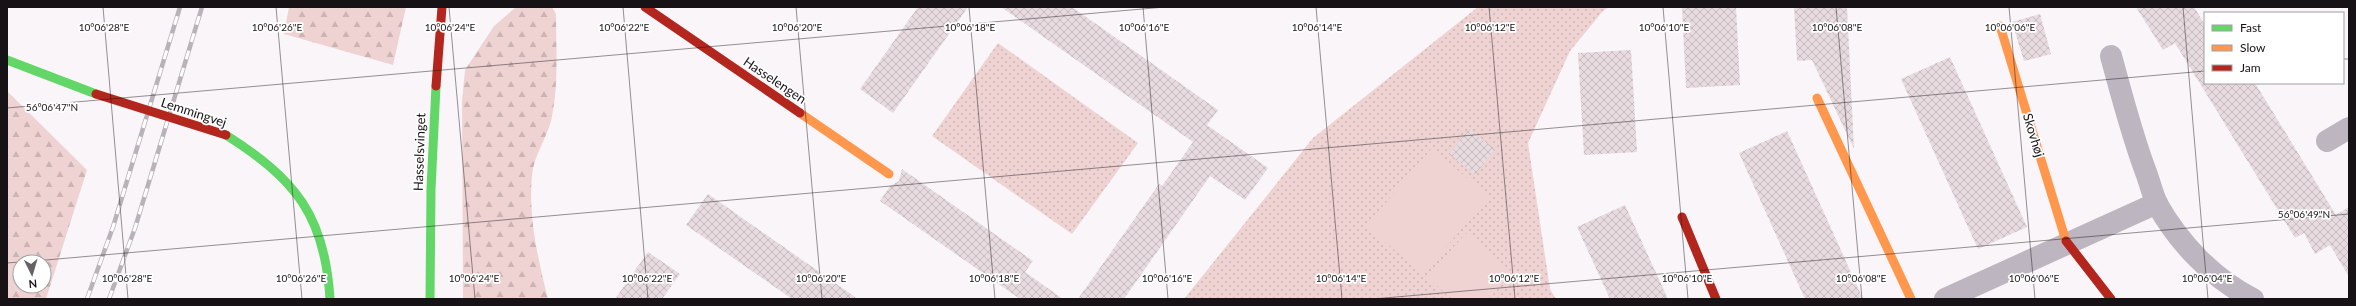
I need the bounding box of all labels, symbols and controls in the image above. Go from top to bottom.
legend [2204,12,2344,84]
text: Fast [2240,20,2262,35]
text: 10°06'28"E [79,21,129,33]
text: 10°06'26"E [252,21,302,33]
text: 10°06'24"E [425,21,475,33]
text: 10°06'22"E [599,21,649,33]
text: 10°06'20"E [772,21,822,33]
text: 10°06'18"E [945,21,995,33]
text: 10°06'16"E [1119,21,1169,33]
text: 10°06'14"E [1292,21,1342,33]
text: 10°06'12"E [1465,21,1515,33]
text: 10°06'10"E [1639,21,1689,33]
text: 10°06'08"E [1812,21,1862,33]
text: 10°06'06"E [1985,21,2035,33]
text: Slow [2240,40,2266,55]
street label: Hasselengen [741,53,809,107]
text: Jam [2240,60,2261,75]
street label: Lemmingvej [159,94,229,130]
text: 56°06'47"N [26,101,78,113]
street label: Skovhøj [2020,111,2048,159]
street label: Hasselsvinget [410,112,428,191]
text: 56°06'49"N [2278,208,2330,220]
north arrow [12,254,52,294]
text: 10°06'28"E [102,272,152,284]
text: 10°06'26"E [276,272,326,284]
text: 10°06'24"E [449,272,499,284]
text: 10°06'22"E [622,272,672,284]
text: 10°06'20"E [796,272,846,284]
text: 10°06'18"E [969,272,1019,284]
text: 10°06'16"E [1142,272,1192,284]
text: 10°06'14"E [1316,272,1366,284]
text: 10°06'12"E [1489,272,1539,284]
text: 10°06'10"E [1662,272,1712,284]
text: 10°06'08"E [1836,272,1886,284]
text: 10°06'06"E [2009,272,2059,284]
text: 10°06'04"E [2182,272,2232,284]
text: N [28,278,38,291]

